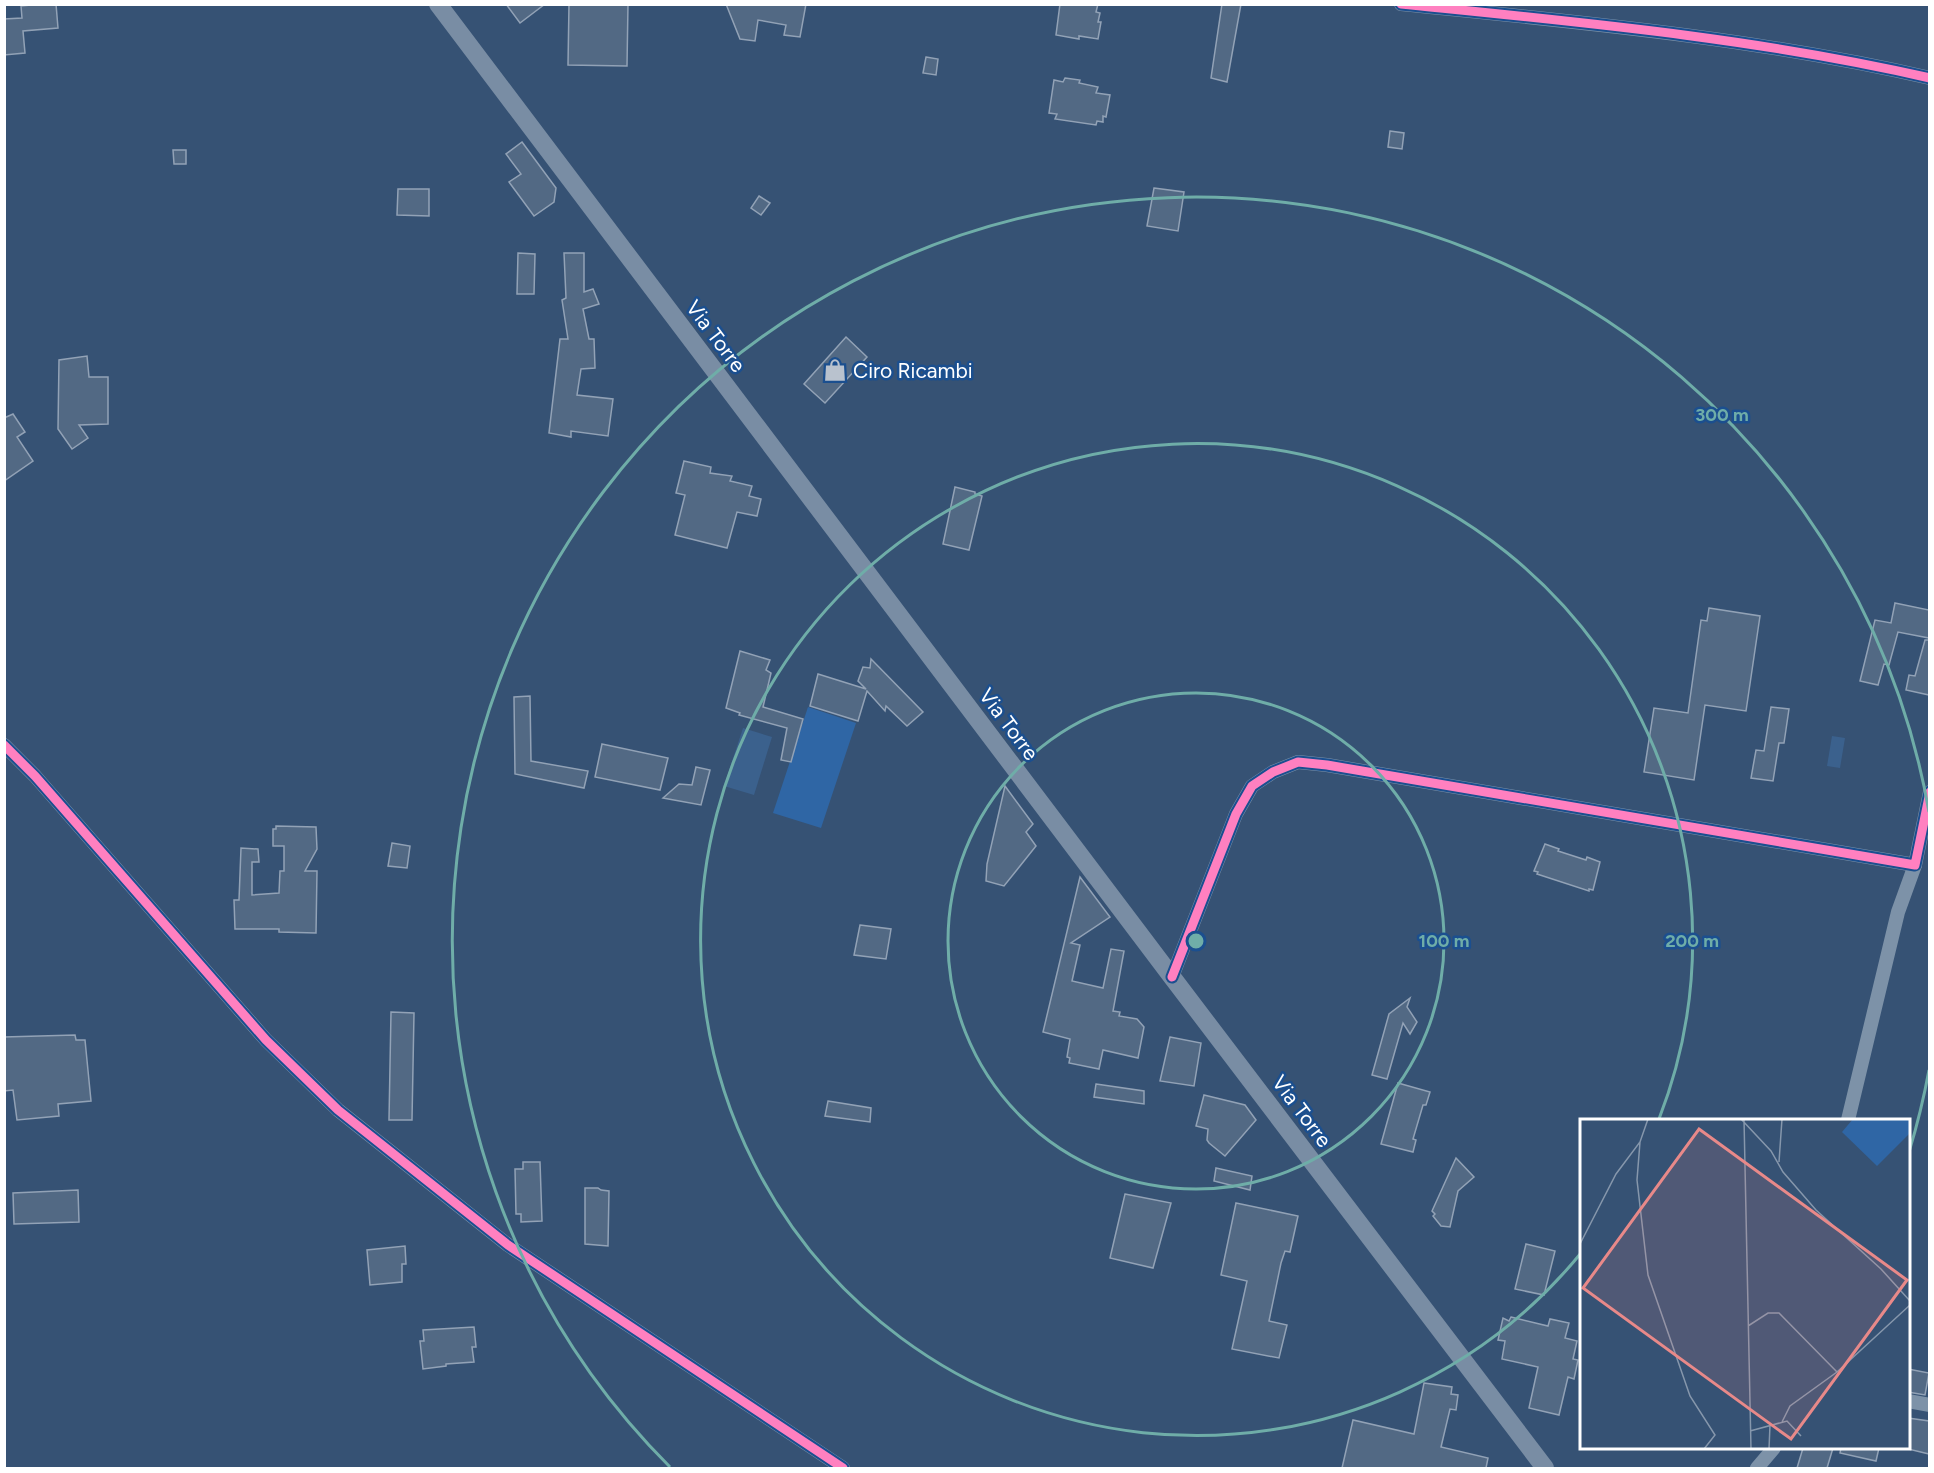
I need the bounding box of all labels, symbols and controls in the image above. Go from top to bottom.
street label: Via Torre [681,295,751,377]
shop icon: Ciro Ricambi [822,357,848,383]
place label: Ciro Ricambi [853,358,973,383]
text: 300 m [1695,404,1749,426]
street label: Via Torre [974,683,1044,765]
text: 100 m [1419,930,1469,952]
text: 200 m [1665,930,1719,952]
centre of rings [1186,931,1206,951]
street label: Via Torre [1267,1070,1337,1152]
inset map [1580,1119,1910,1449]

